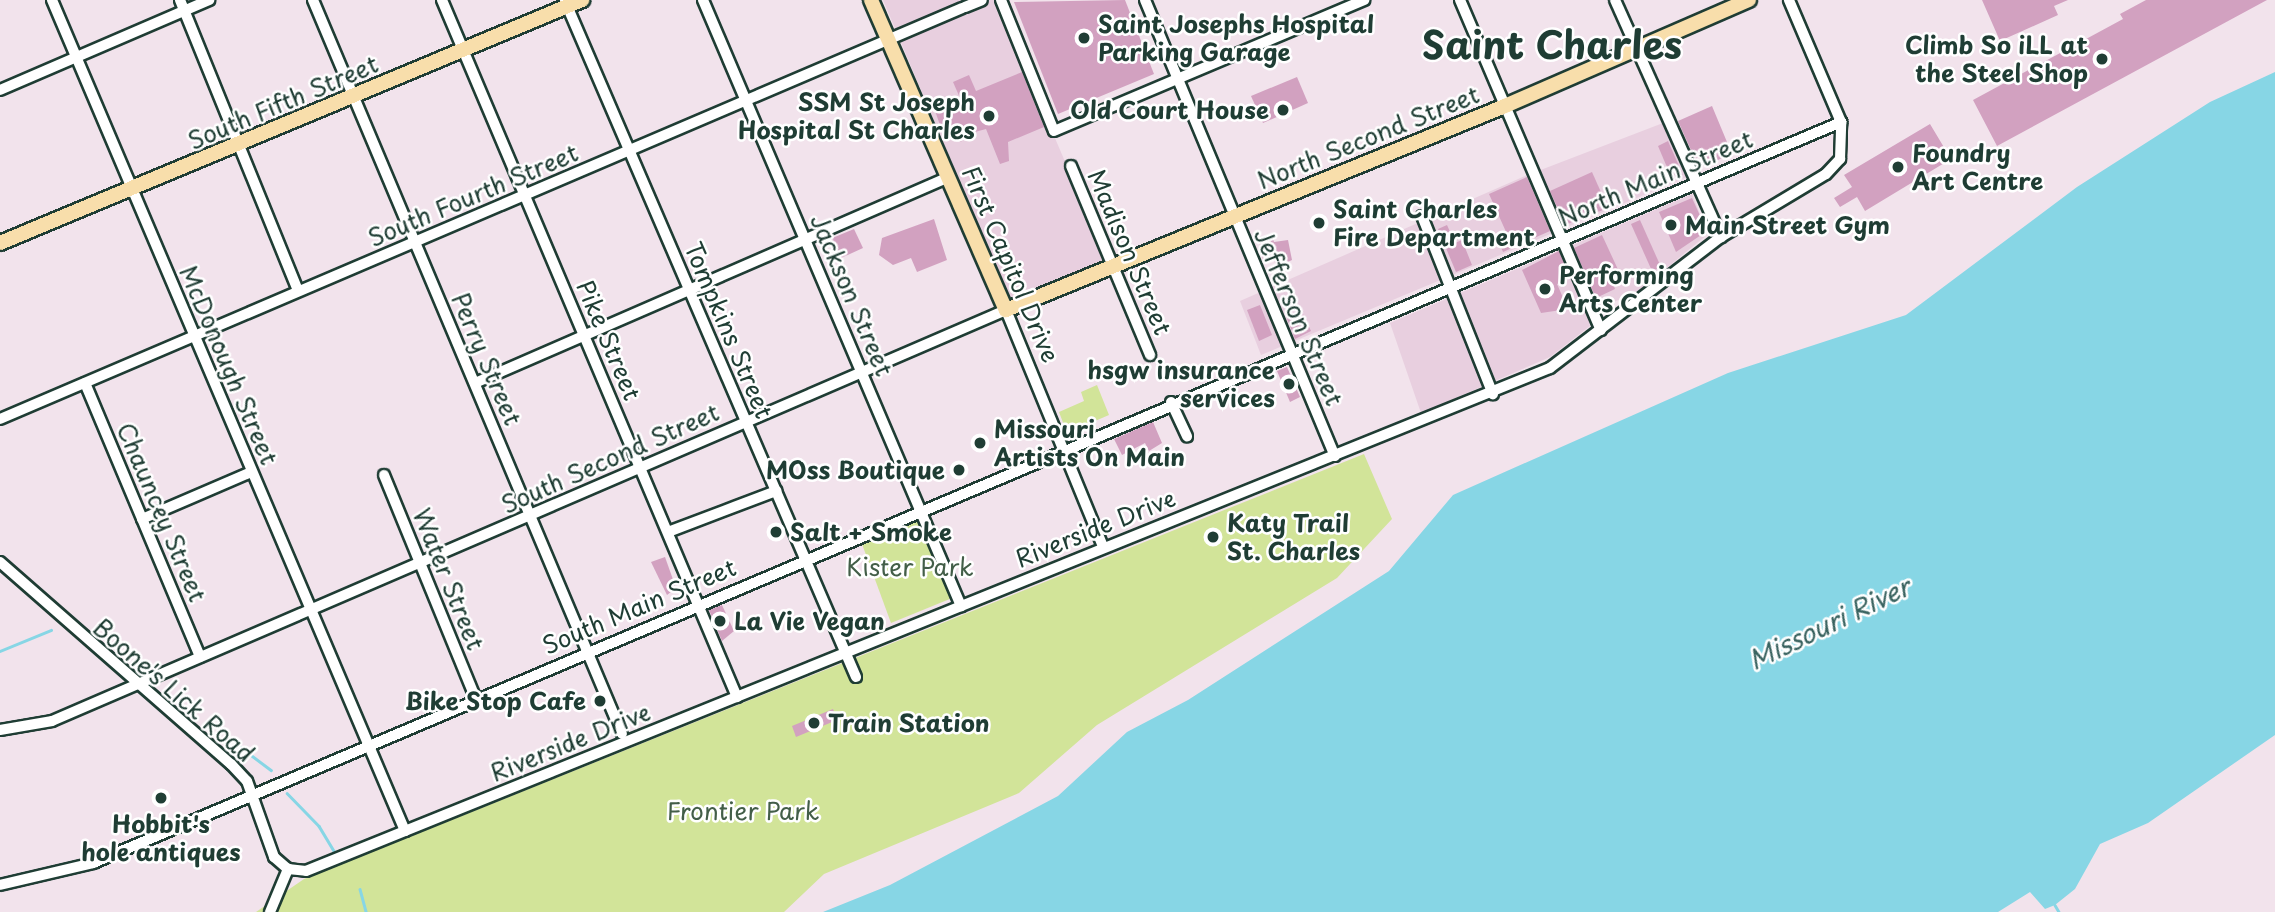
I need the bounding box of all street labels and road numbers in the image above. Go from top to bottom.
street label: South Fifth Street [182,48,384,156]
street label: North Second Street [1253,79,1483,195]
street label: North Main Street [1552,123,1758,233]
street label: South Fourth Street [362,137,584,253]
street label: First Capitol Drive [956,161,1066,367]
street label: Madison Street [1082,166,1178,338]
street label: Jackson Street [805,210,899,380]
street label: Jefferson Street [1249,225,1349,409]
street label: Tompkins Street [679,238,779,422]
street label: McDonough Street [174,261,284,469]
street label: Pike Street [571,276,647,404]
street label: Perry Street [446,288,528,430]
street label: South Second Street [496,397,724,519]
street label: Chauncey Street [111,417,213,607]
street label: Riverside Drive [1010,483,1180,573]
street label: Water Street [407,503,491,655]
street label: South Main Street [536,551,742,661]
street label: Boone's Lick Road [87,612,261,768]
street label: Riverside Drive [485,697,655,787]

